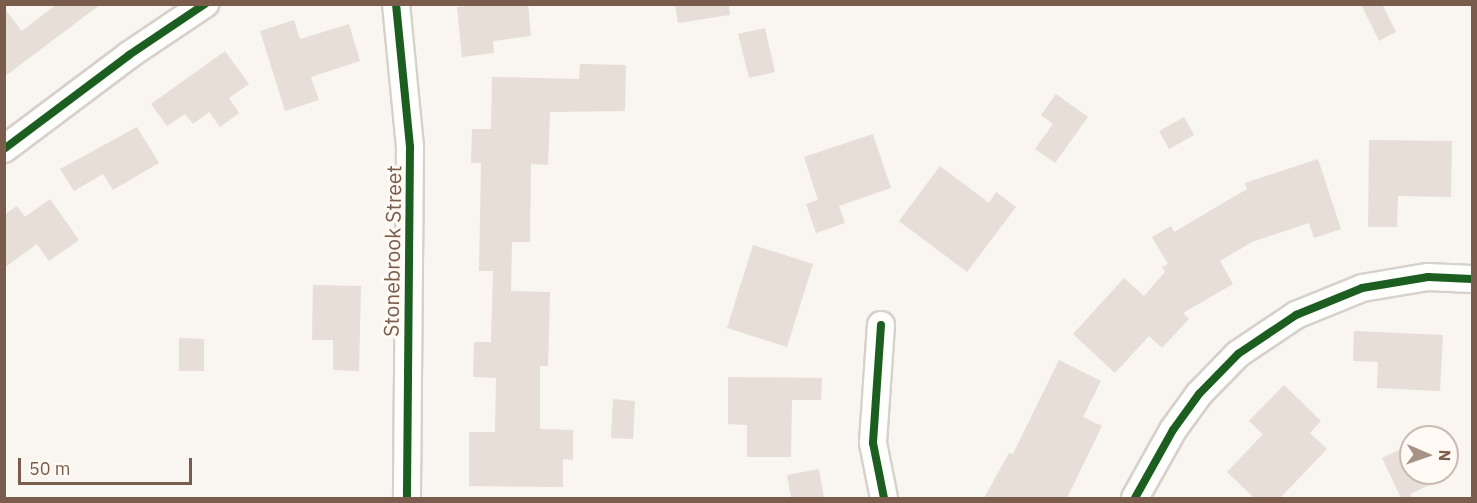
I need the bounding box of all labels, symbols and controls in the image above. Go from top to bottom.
street label: Stonebrook Street [378,165,406,337]
north arrow [1399,425,1459,485]
scale bar [21,446,195,484]
text: N [1435,449,1455,462]
text: 50 m [29,457,71,480]

